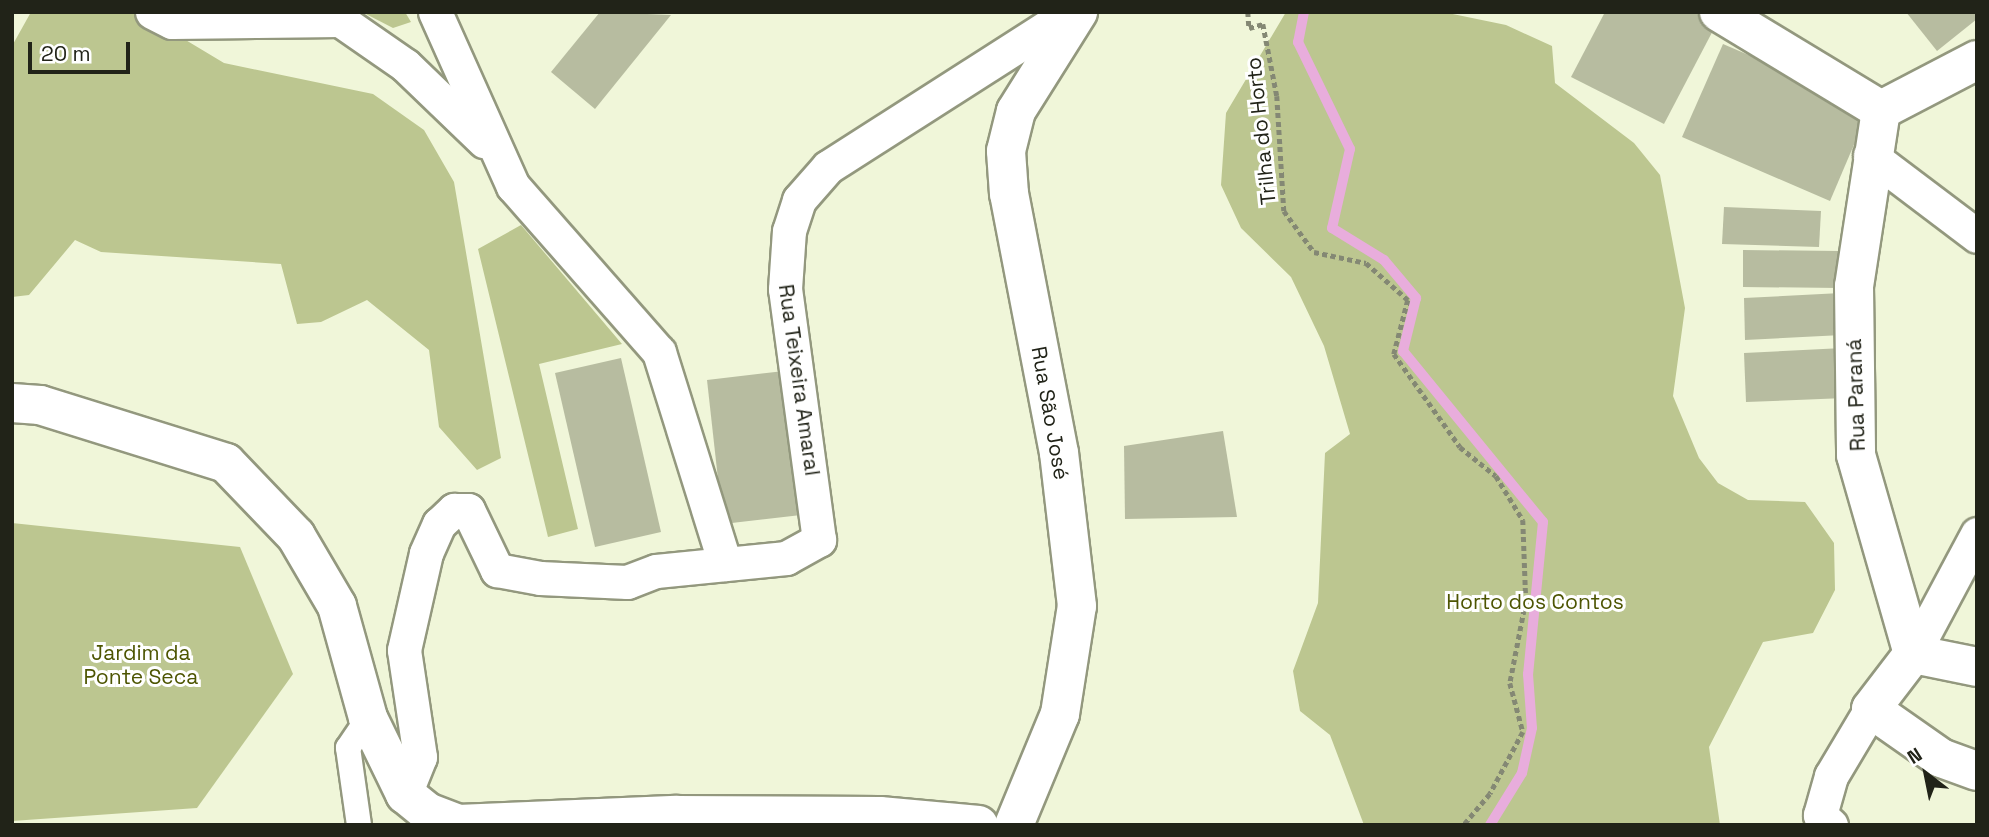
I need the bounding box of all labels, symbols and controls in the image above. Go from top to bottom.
scale bar [32,28,133,72]
text: 20 m [41,40,91,67]
street label: Trilha do Horto [1241,56,1281,206]
street label: Rua Teixeira Amaral [773,282,825,478]
street label: Rua Paraná [1841,338,1871,452]
street label: Rua São José [1026,344,1074,482]
park label: Horto dos Contos [1446,589,1624,615]
park label: Jardim da Ponte Seca [84,640,198,690]
north arrow [1891,739,1961,809]
text: N [1903,742,1927,770]

